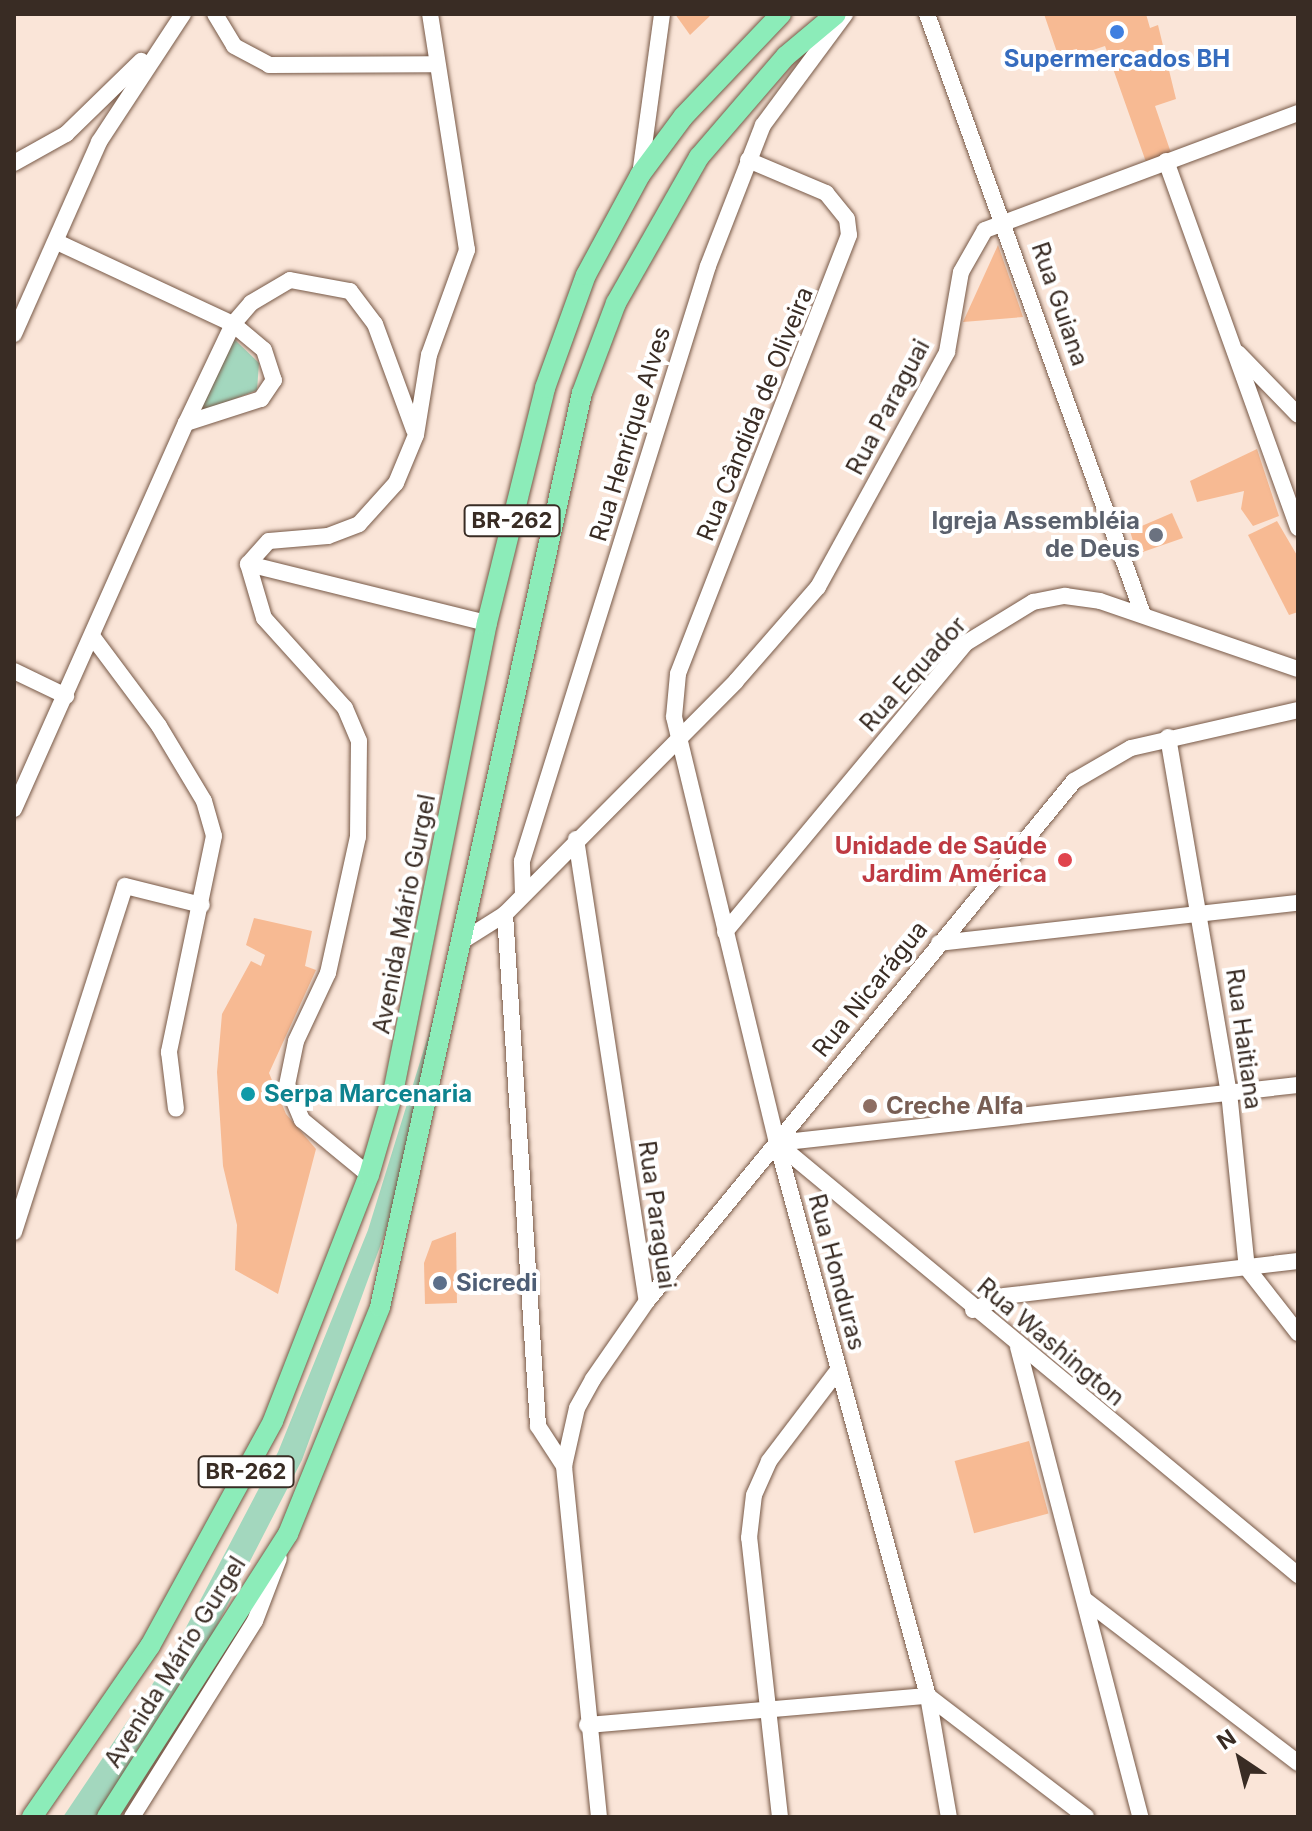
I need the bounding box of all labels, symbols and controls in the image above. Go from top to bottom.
marker: Supermercados BH [1108,23,1126,41]
place label: Supermercados BH [1004,45,1230,73]
street label: Rua Guiana [1025,238,1095,370]
street label: Rua Cândida de Oliveira [691,283,819,545]
street label: Rua Henrique Alves [584,323,676,545]
street label: Rua Paraguai [840,334,936,480]
road number: BR-262 [462,503,562,539]
place label: Igreja Assembléia de Deus [931,507,1140,563]
marker: Igreja Assembléia de Deus [1147,526,1165,544]
street label: Rua Equador [854,611,972,737]
street label: Avenida Mário Gurgel [367,792,441,1036]
place label: Unidade de Saúde Jardim América [835,832,1047,888]
marker: Unidade de Saúde Jardim América [1054,849,1076,871]
street label: Rua Nicarágua [807,915,933,1063]
street label: Rua Haitiana [1220,967,1268,1111]
place label: Serpa Marcenaria [264,1080,472,1108]
marker: Serpa Marcenaria [239,1085,257,1103]
place label: Creche Alfa [886,1092,1024,1120]
marker: Creche Alfa [861,1097,879,1115]
street label: Rua Paraguai [632,1139,682,1291]
street label: Rua Honduras [802,1191,872,1353]
place label: Sicredi [456,1269,537,1297]
street label: Rua Washington [971,1272,1131,1412]
marker: Sicredi [431,1274,449,1292]
road number: BR-262 [196,1454,296,1490]
street label: Avenida Mário Gurgel [98,1551,252,1773]
north arrow [1200,1719,1280,1799]
text: N [1212,1724,1241,1755]

